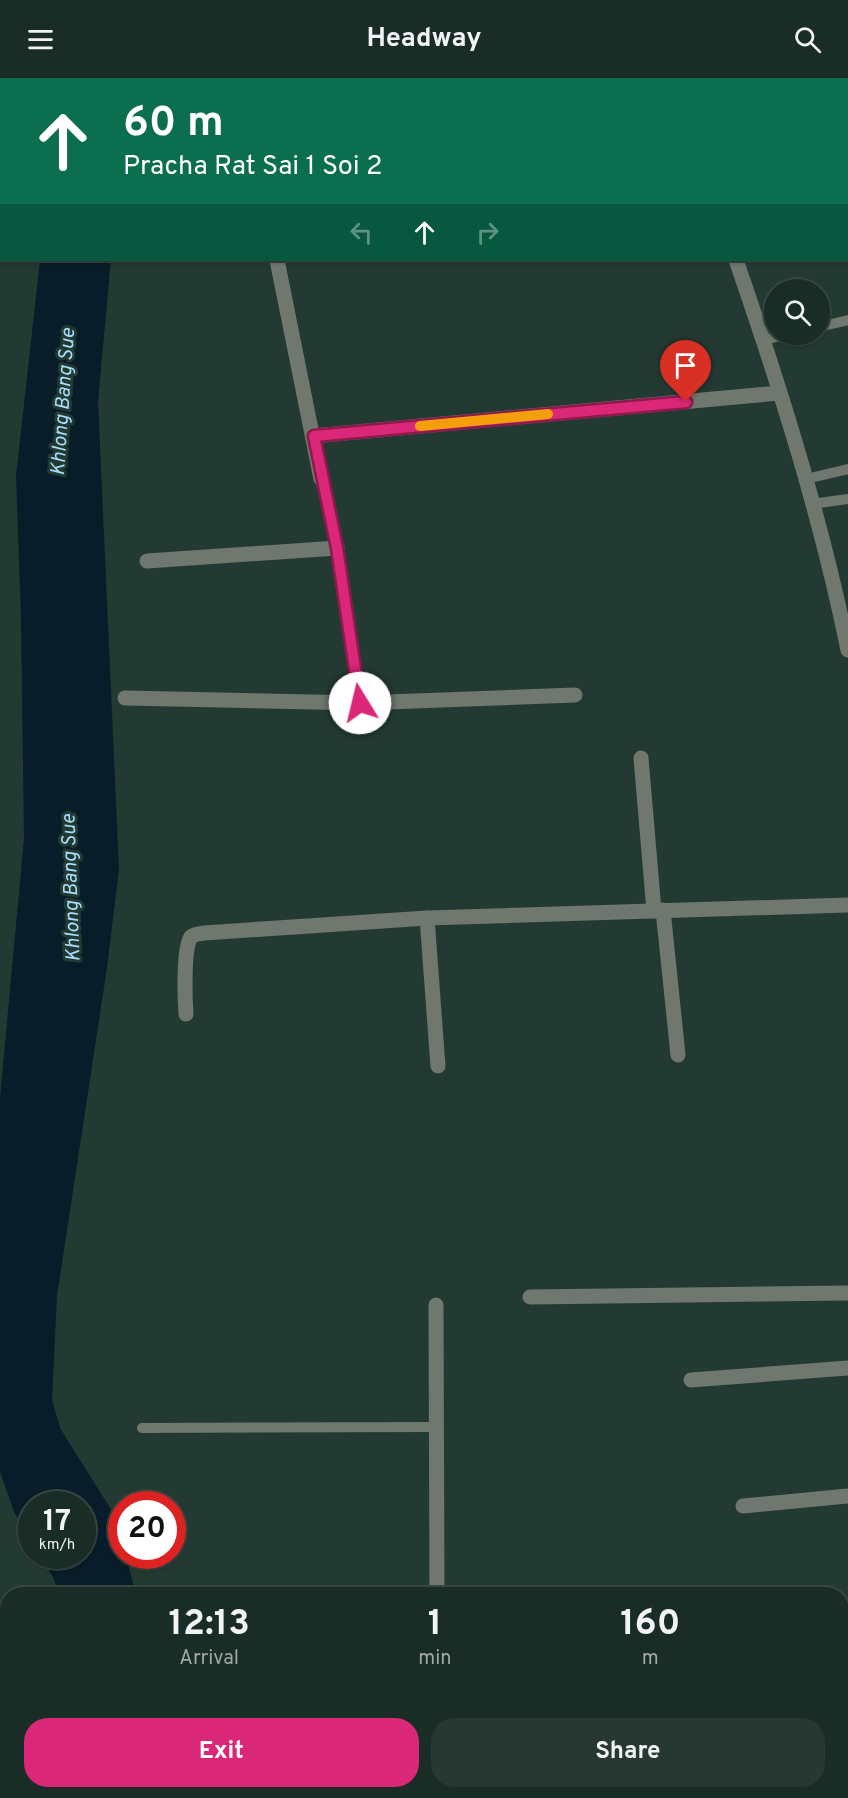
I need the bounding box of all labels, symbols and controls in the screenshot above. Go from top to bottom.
text: Headway [366,22,482,56]
icon: menu [24,23,57,56]
icon: search [791,23,824,56]
text: 60 m [123,98,224,151]
icon: ahead [24,102,102,180]
text: Pracha Rat Sai 1 Soi 2 [123,150,382,184]
icon: left [345,216,378,249]
icon: ahead [408,216,441,249]
icon: right [471,216,504,249]
map controls [764,279,830,345]
button: search [764,279,830,345]
water label: Khlong Bang Sue [46,327,82,477]
pin [660,340,711,402]
icon: arrive [669,349,702,382]
position arrow [328,671,392,735]
water label: Khlong Bang Sue [56,813,88,962]
speed limit sign: 20 [108,1491,186,1569]
text: 17 [43,1504,71,1541]
text: km/h [39,1536,75,1555]
text: 12:13 [169,1602,250,1648]
text: 1 [428,1602,442,1648]
text: 160 [620,1602,680,1648]
text: Arrival [179,1646,239,1672]
text: min [418,1646,452,1672]
text: m [642,1646,659,1672]
button: Exit [24,1718,419,1787]
button: Share [431,1718,825,1787]

